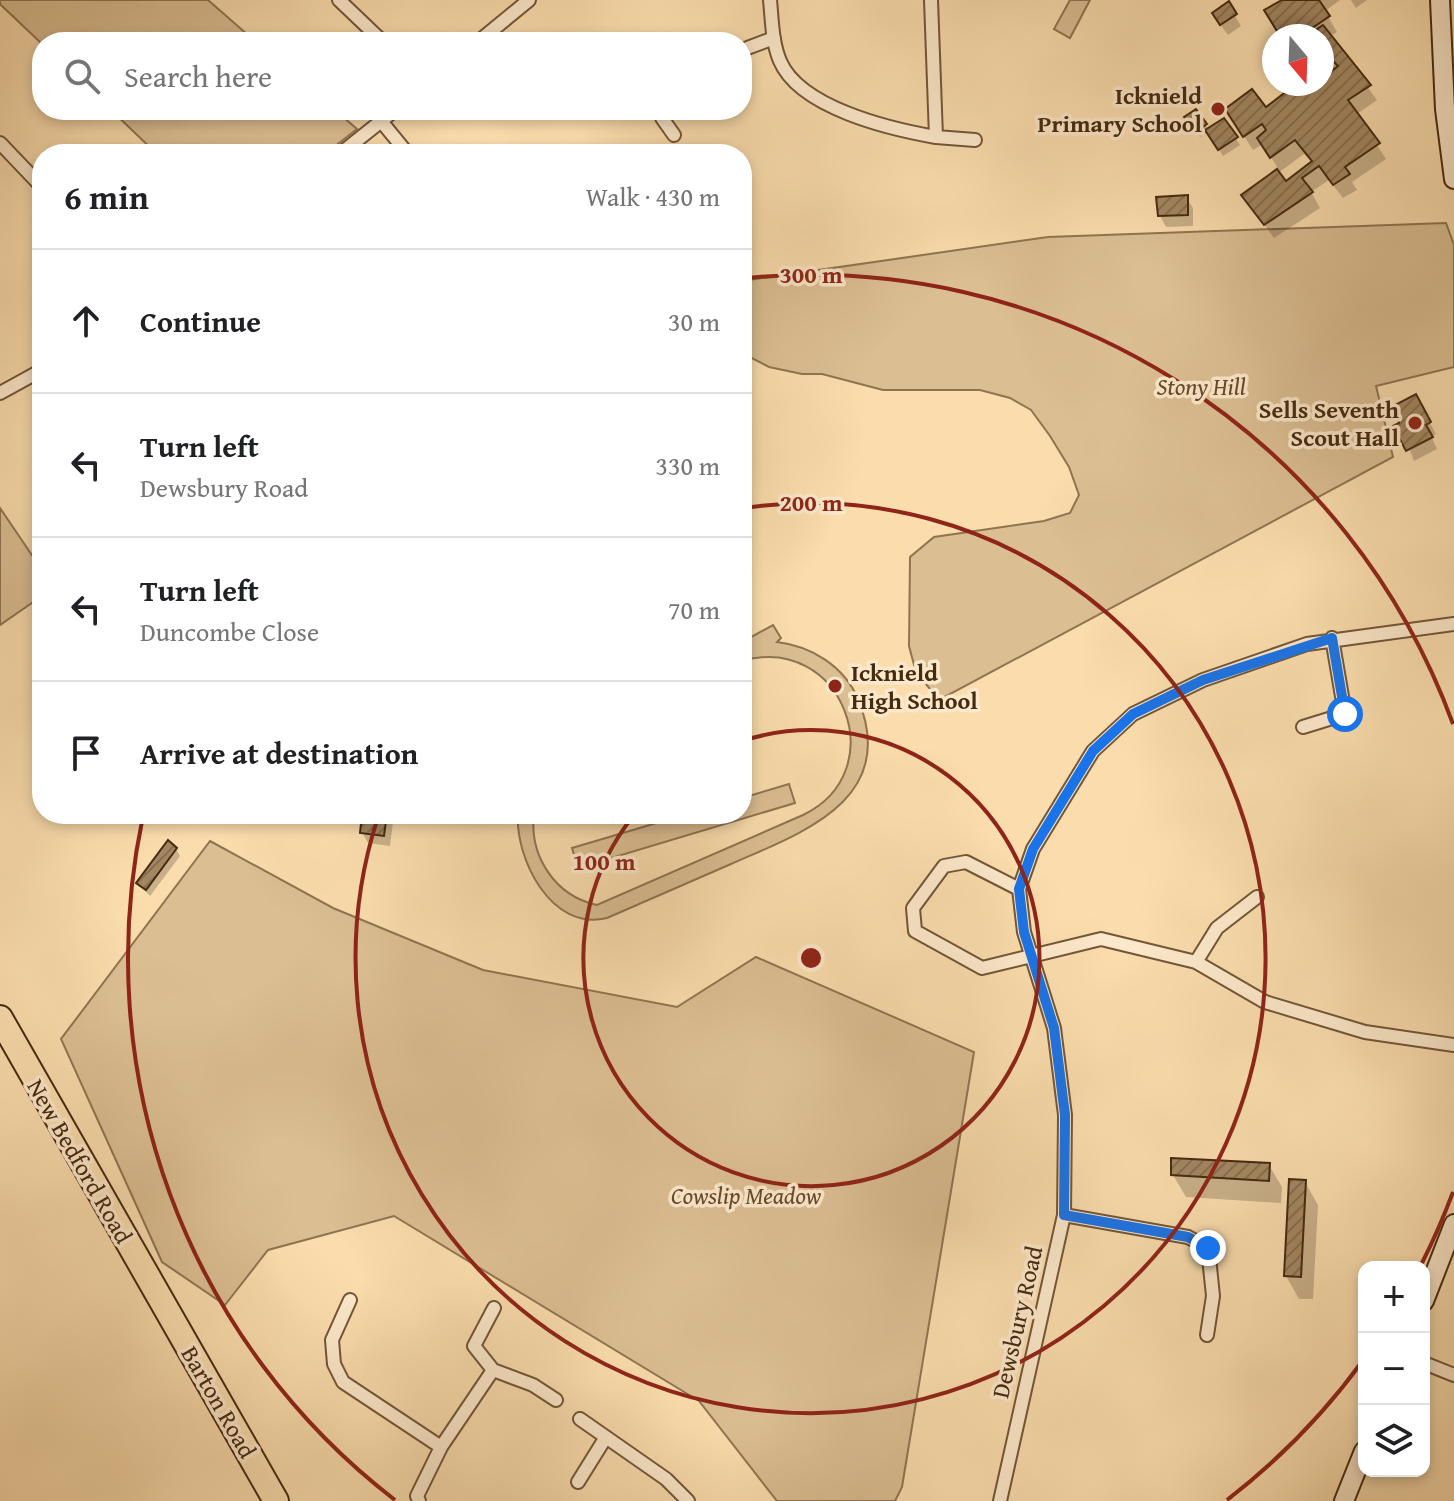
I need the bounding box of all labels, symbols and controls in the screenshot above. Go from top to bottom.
north arrow [1262,24,1334,96]
search box [32,32,752,120]
icon: search [60,54,104,98]
text: Search here [124,54,272,98]
place label: Icknield Primary School [1038,78,1203,141]
marker: Icknield Primary School [1209,100,1227,118]
text: 6 min [64,172,149,221]
text: Walk · 430 m [586,177,720,216]
text: 300 m [779,257,843,292]
icon: ahead [64,299,108,343]
text: Continue [140,299,261,343]
text: 30 m [668,302,720,341]
park label: Stony Hill [1156,369,1246,404]
place label: Sells Seventh Scout Hall [1259,392,1400,455]
marker: Sells Seventh Scout Hall [1406,414,1424,432]
text: Turn left [140,424,259,468]
icon: left [64,443,108,487]
text: 330 m [655,446,720,485]
text: Dewsbury Road [140,468,308,507]
text: 200 m [779,485,843,520]
text: Turn left [140,568,259,612]
icon: left [64,587,108,631]
text: 70 m [668,590,720,629]
text: Duncombe Close [140,612,319,651]
place label: Icknield High School [851,655,978,718]
marker: Icknield High School [826,677,844,695]
route start [1327,696,1363,732]
icon: arrive [64,731,108,775]
text: Arrive at destination [140,731,418,775]
text: 100 m [572,844,636,879]
centre of rings [797,944,825,972]
street label: New Bedford Road [19,1072,141,1250]
park label: Cowslip Meadow [671,1178,822,1213]
route end [1190,1230,1226,1266]
street label: Dewsbury Road [982,1242,1052,1402]
map controls [1358,1261,1430,1477]
button: + [1358,1261,1430,1333]
button: − [1358,1333,1430,1405]
street label: Barton Road [173,1339,265,1465]
button: layers [1358,1405,1430,1477]

